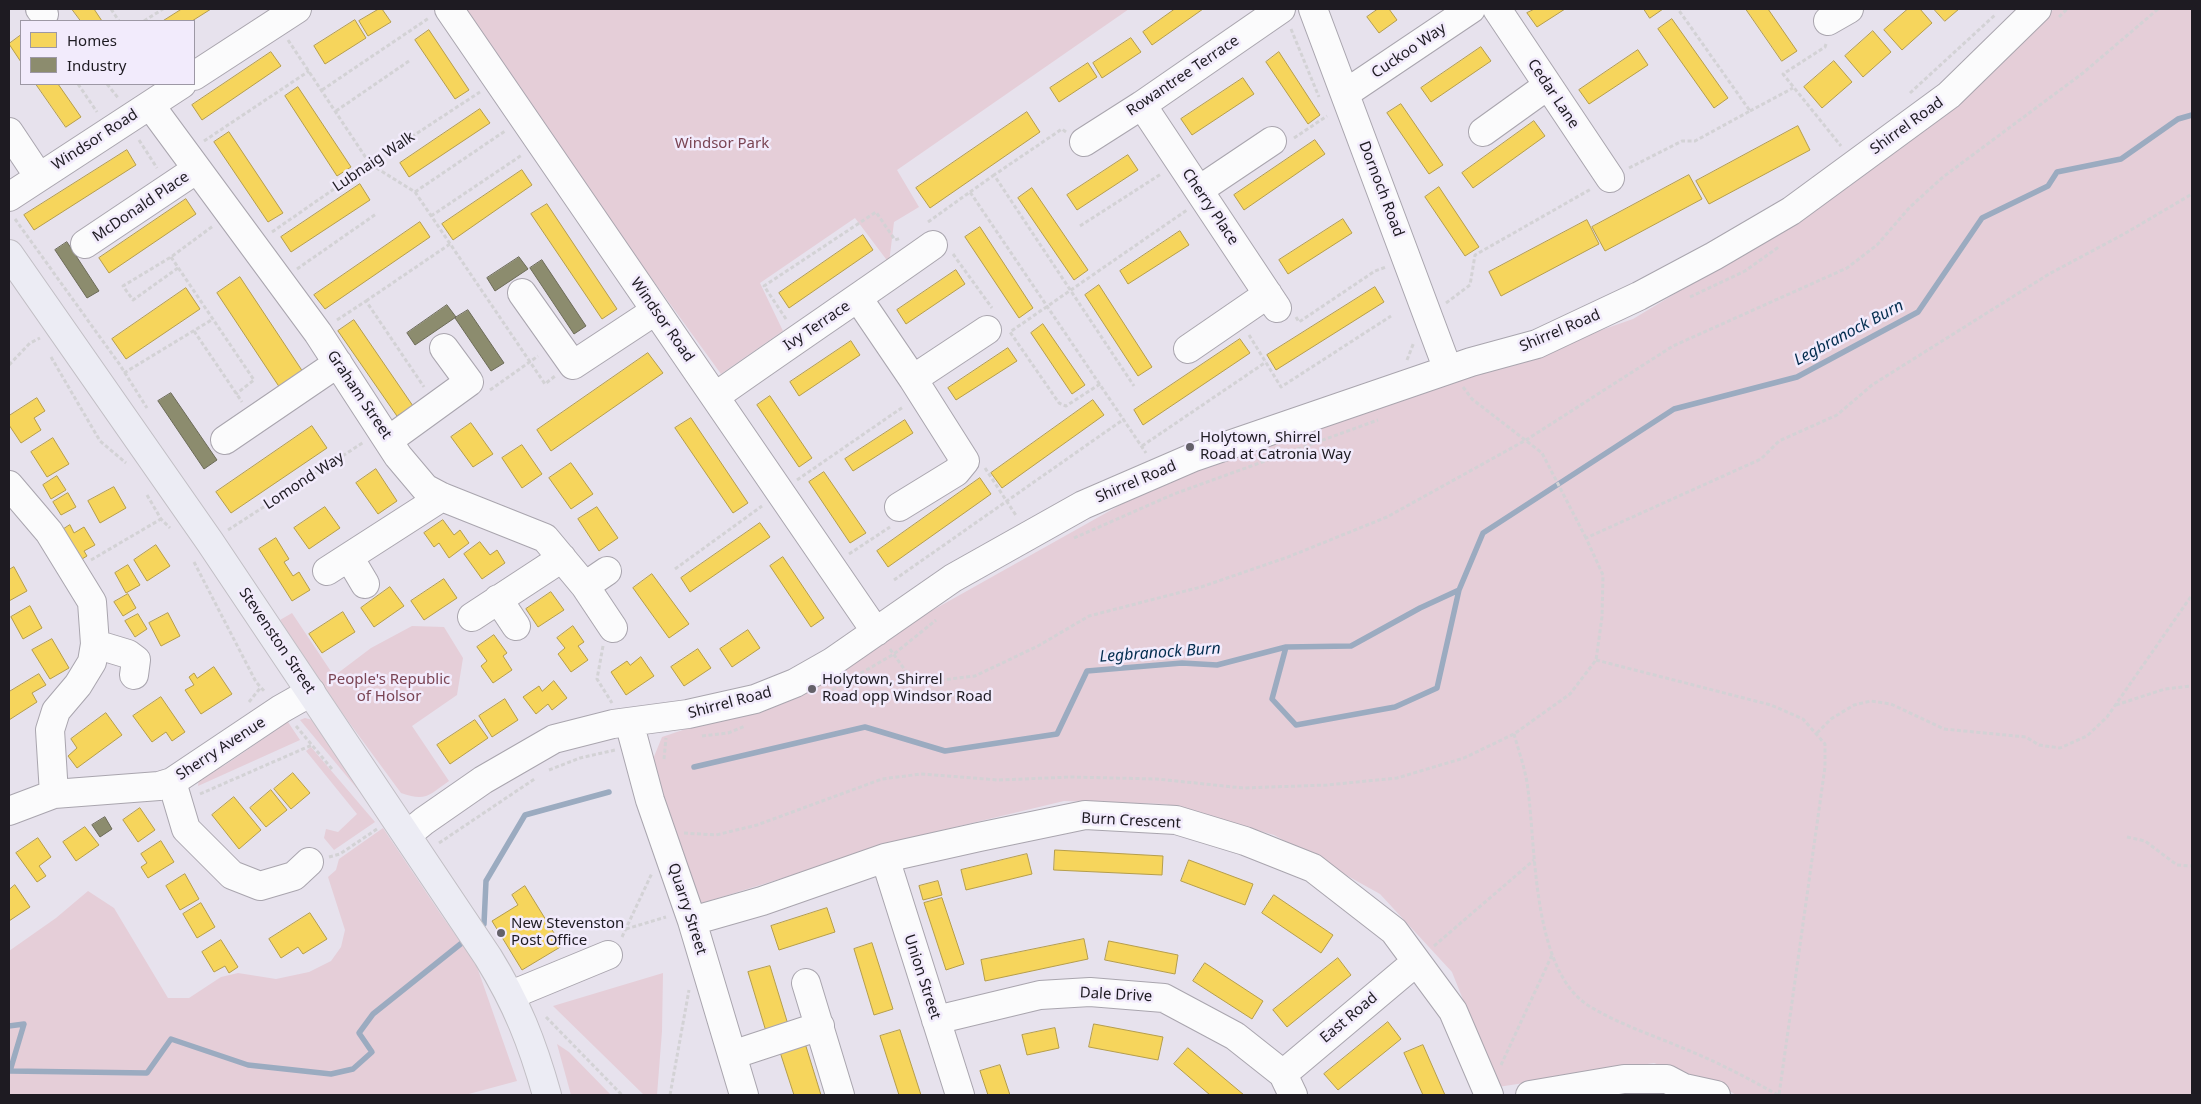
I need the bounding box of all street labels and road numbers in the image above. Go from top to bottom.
street label: Cuckoo Way [1368,20,1450,82]
street label: Rowantree Terrace [1123,32,1243,120]
street label: Cedar Lane [1523,56,1583,132]
street label: Shirrel Road [1867,94,1947,158]
street label: Windsor Road [49,106,141,174]
street label: Lubnaig Walk [330,128,418,196]
street label: Dornoch Road [1355,139,1407,239]
street label: Cherry Place [1178,165,1242,249]
street label: McDonald Place [89,168,193,246]
street label: Windsor Road [626,274,698,366]
street label: Ivy Terrace [780,297,854,355]
street label: Shirrel Road [1517,306,1603,356]
street label: Graham Street [323,347,395,443]
street label: Lomond Way [260,448,348,514]
street label: Shirrel Road [1093,457,1179,507]
street label: Stevenston Street [235,585,319,697]
street label: Shirrel Road [686,683,774,723]
street label: Sherry Avenue [173,714,269,784]
street label: Burn Crescent [1081,809,1181,833]
street label: Quarry Street [664,861,710,957]
street label: Union Street [900,932,944,1022]
street label: Dale Drive [1079,984,1153,1006]
street label: East Road [1317,989,1381,1047]

